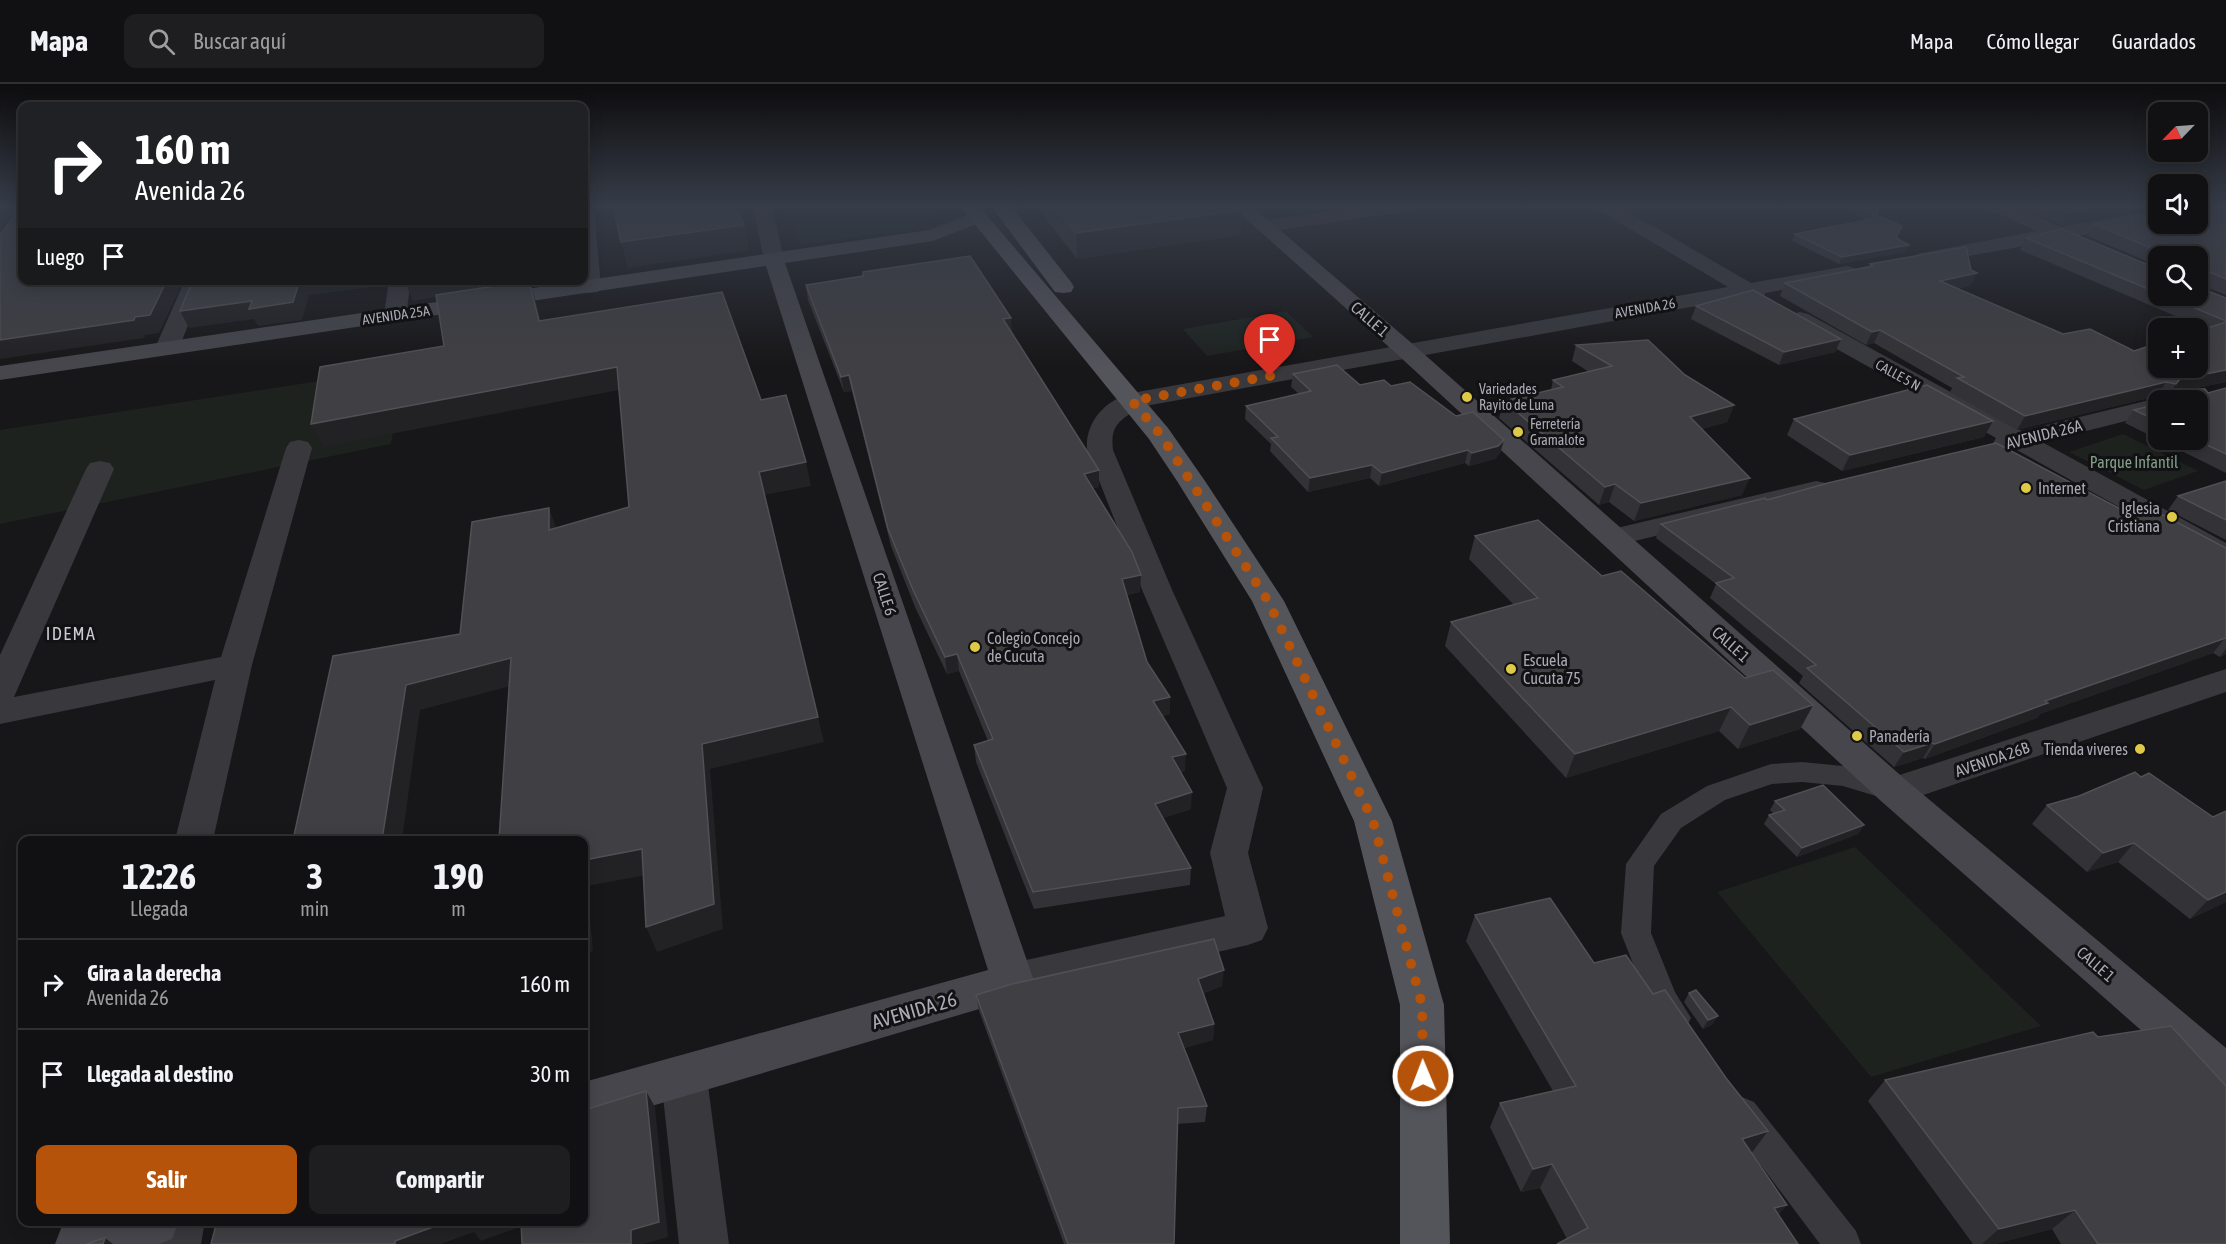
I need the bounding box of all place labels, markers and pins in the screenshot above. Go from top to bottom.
pin [1244,314,1295,376]
place label: Variedades Rayito de Luna [1479,381,1554,413]
marker: Variedades Rayito de Luna [1460,390,1474,404]
place label: Ferretería Gramalote [1530,416,1585,448]
marker: Ferretería Gramalote [1511,425,1525,439]
place label: Internet [2038,479,2086,497]
marker: Internet [2019,481,2033,495]
place label: Iglesia Cristiana [2108,499,2160,535]
marker: Iglesia Cristiana [2165,510,2179,524]
place label: Colegio Concejo de Cucuta [987,629,1080,665]
marker: Colegio Concejo de Cucuta [968,640,982,654]
place label: Escuela Cucuta 75 [1523,651,1581,687]
marker: Escuela Cucuta 75 [1504,662,1518,676]
place label: Panadería [1869,727,1930,745]
marker: Panadería [1850,729,1864,743]
place label: Tienda viveres [2044,740,2128,758]
marker: Tienda viveres [2133,742,2147,756]

